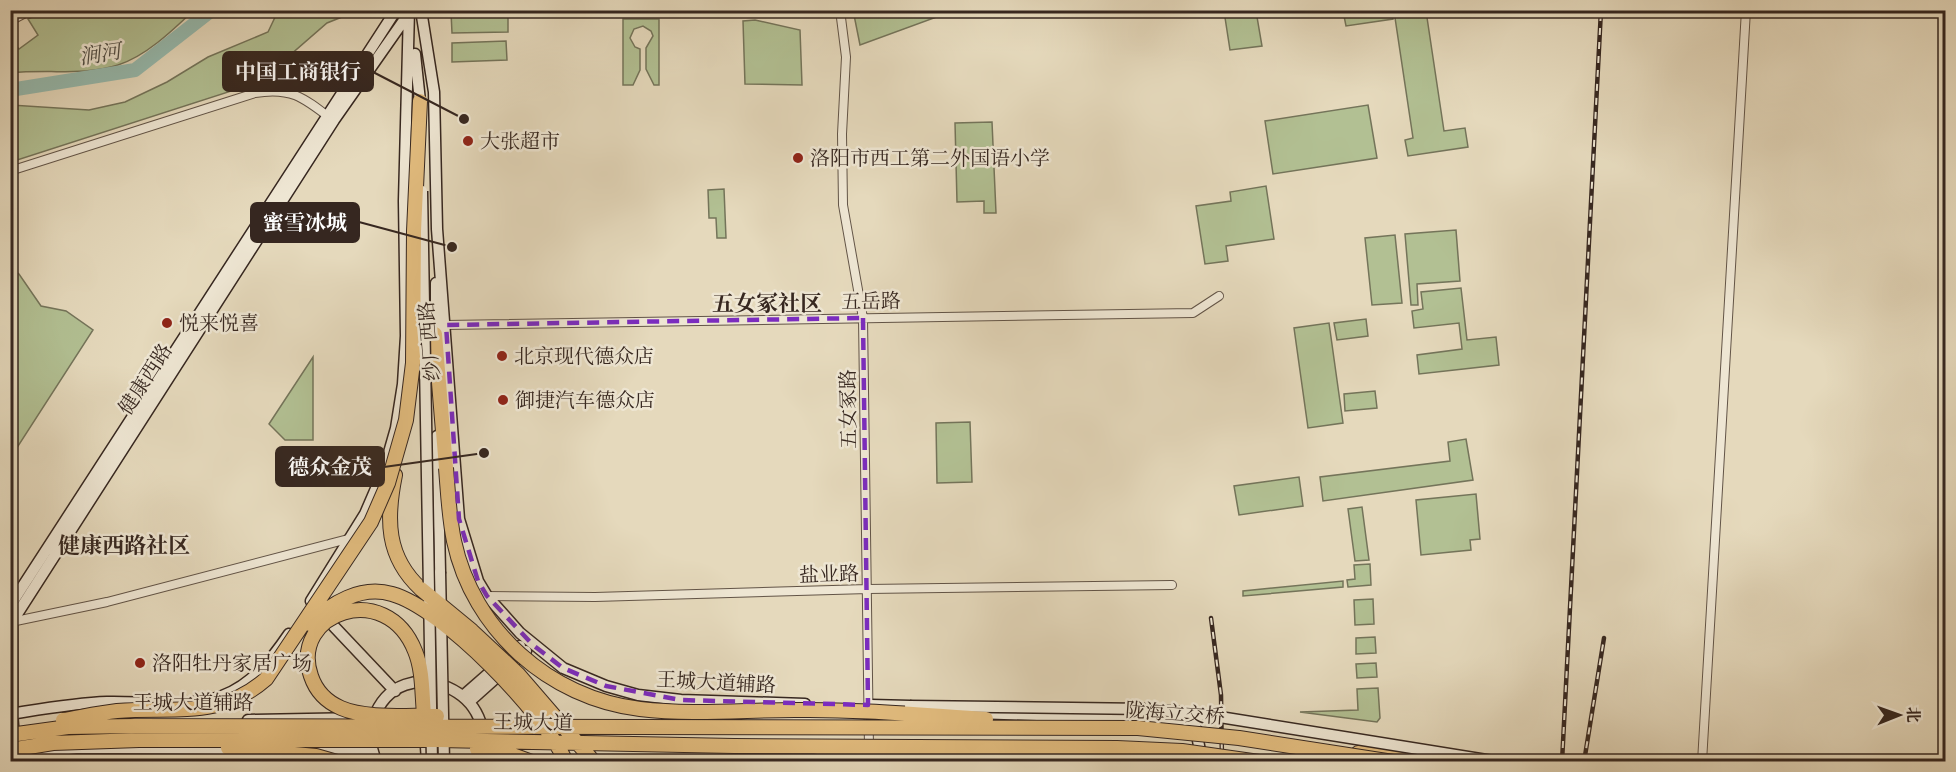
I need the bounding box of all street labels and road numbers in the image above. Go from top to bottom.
street label: 五岳路 [841,287,901,315]
street label: 纱厂西路 [413,300,445,382]
street label: 健康西路 [112,338,178,420]
street label: 五女冢路 [834,369,862,449]
street label: 盐业路 [799,560,859,588]
street label: 王城大道辅路 [655,666,777,698]
street label: 王城大道辅路 [133,689,253,715]
street label: 陇海立交桥 [1124,697,1226,729]
street label: 王城大道 [493,708,573,736]

